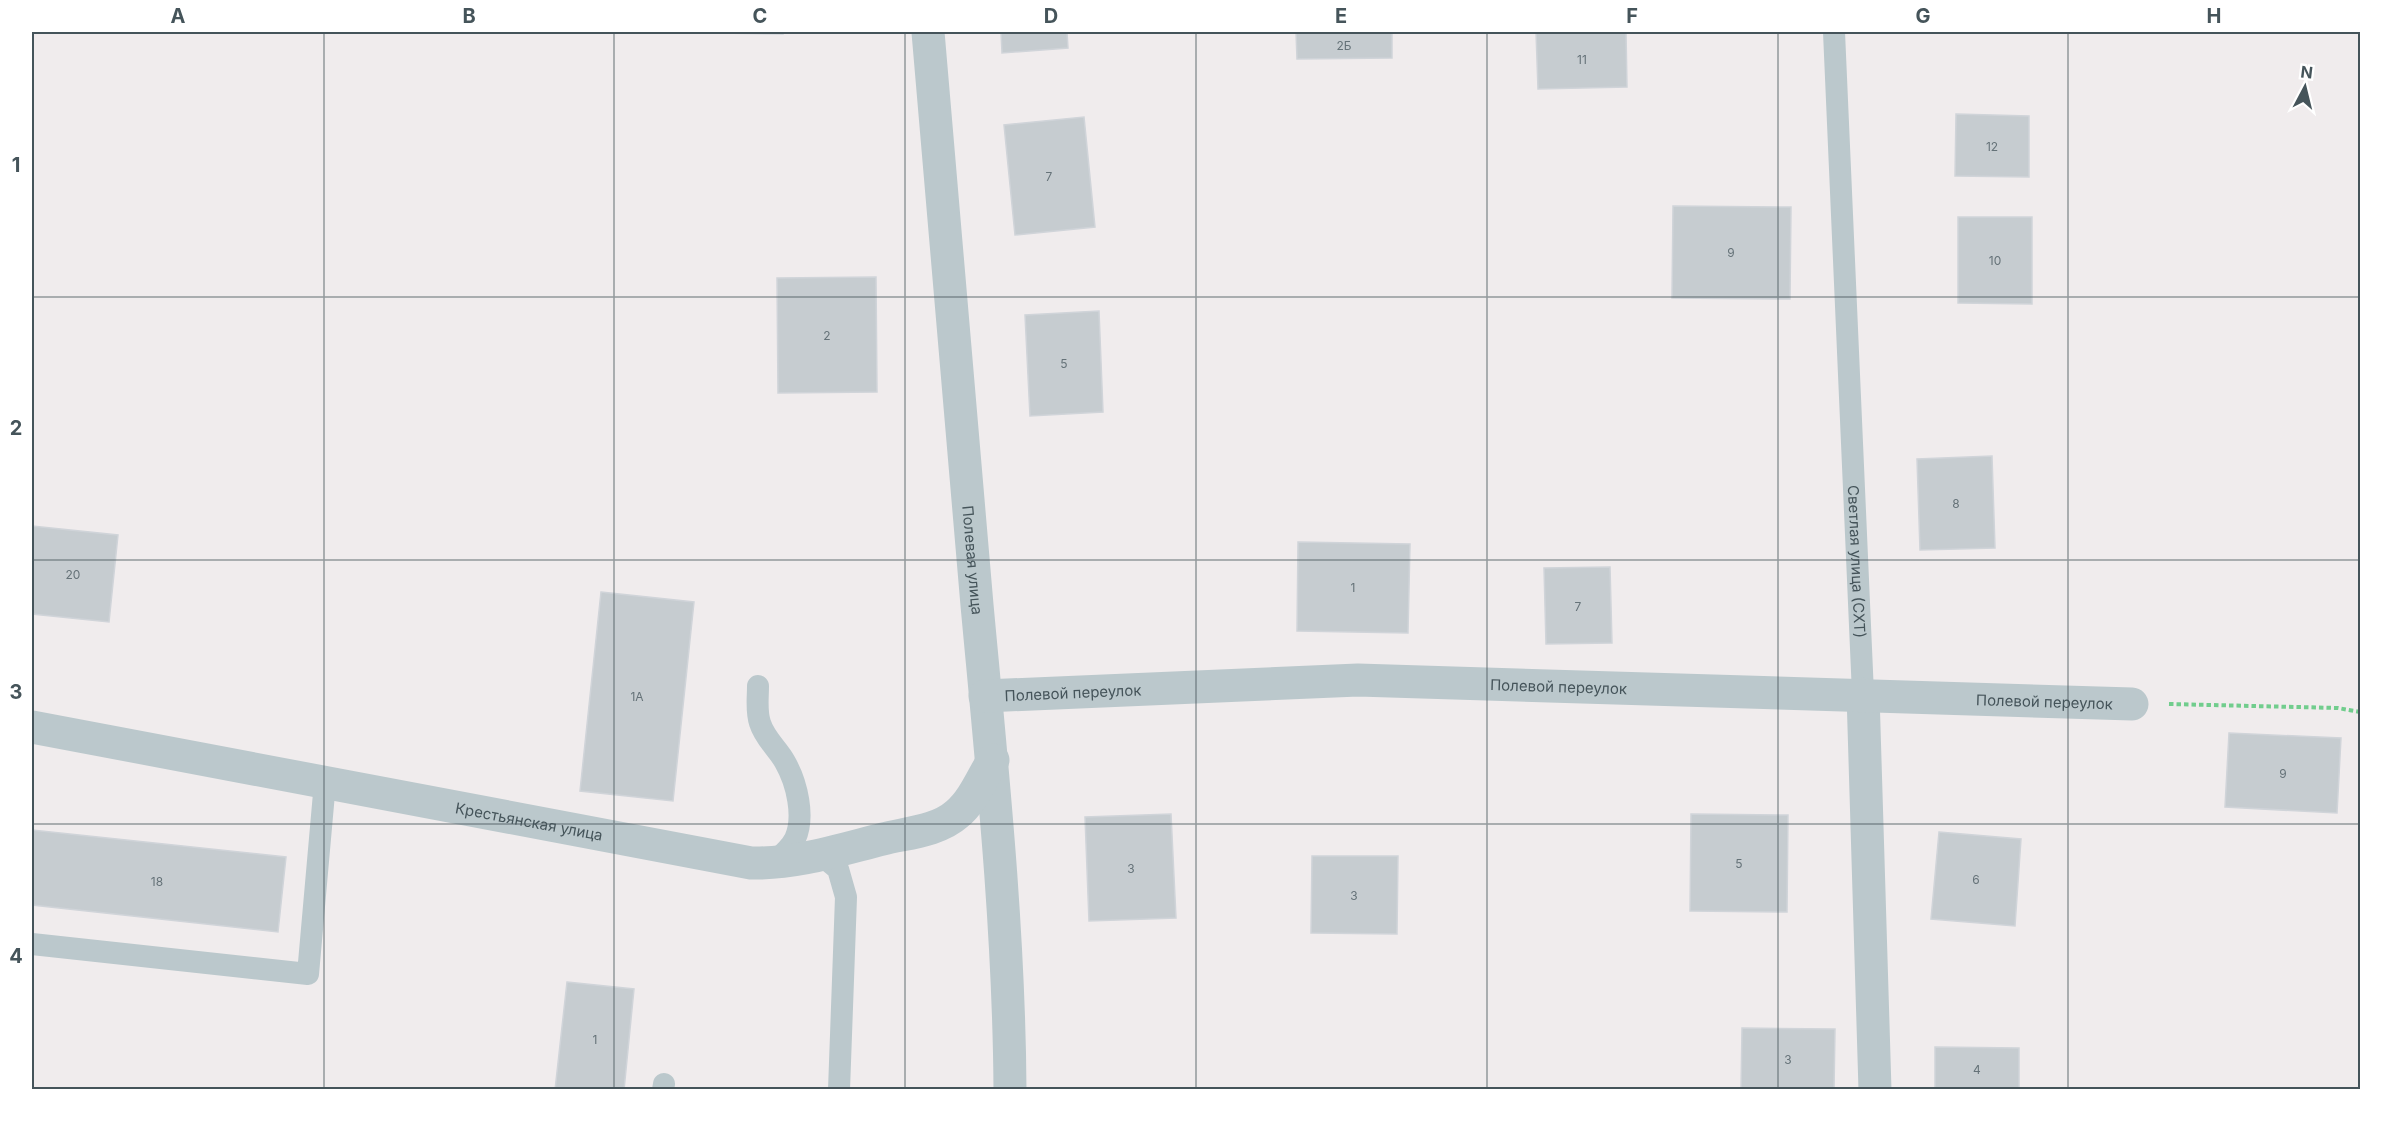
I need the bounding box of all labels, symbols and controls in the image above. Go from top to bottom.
text: A [171,4,186,28]
text: B [462,4,476,28]
text: C [753,4,767,28]
text: D [1044,4,1058,28]
text: E [1335,4,1347,28]
text: F [1626,4,1638,28]
text: G [1915,4,1931,28]
text: H [2207,4,2221,28]
house number: 2Б [1336,38,1352,53]
house number: 11 [1577,52,1587,67]
north arrow [2275,57,2335,117]
text: N [2300,61,2314,83]
house number: 12 [1986,139,1998,154]
text: 1 [12,153,20,177]
house number: 7 [1046,169,1053,184]
house number: 9 [1727,245,1735,260]
house number: 10 [1989,253,2001,268]
house number: 2 [823,328,831,343]
house number: 5 [1060,356,1068,371]
text: 2 [10,416,22,440]
street label: Светлая улица (СХТ) [1844,485,1870,638]
house number: 8 [1952,496,1960,511]
street label: Полевая улица [959,505,987,616]
house number: 20 [66,567,80,582]
house number: 1 [1351,580,1355,595]
house number: 7 [1575,599,1582,614]
street label: Полевой переулок [1490,675,1627,698]
text: 3 [10,680,22,704]
street label: Полевой переулок [1004,680,1142,705]
house number: 1А [630,689,644,704]
street label: Полевой переулок [1976,690,2113,713]
house number: 9 [2279,766,2287,781]
street label: Крестьянская улица [454,798,605,844]
house number: 5 [1735,856,1743,871]
house number: 3 [1127,861,1135,876]
house number: 6 [1972,872,1980,887]
house number: 18 [151,874,163,889]
house number: 3 [1350,888,1358,903]
text: 4 [9,944,23,968]
house number: 1 [593,1032,597,1047]
house number: 3 [1784,1052,1792,1067]
house number: 4 [1973,1062,1981,1077]

